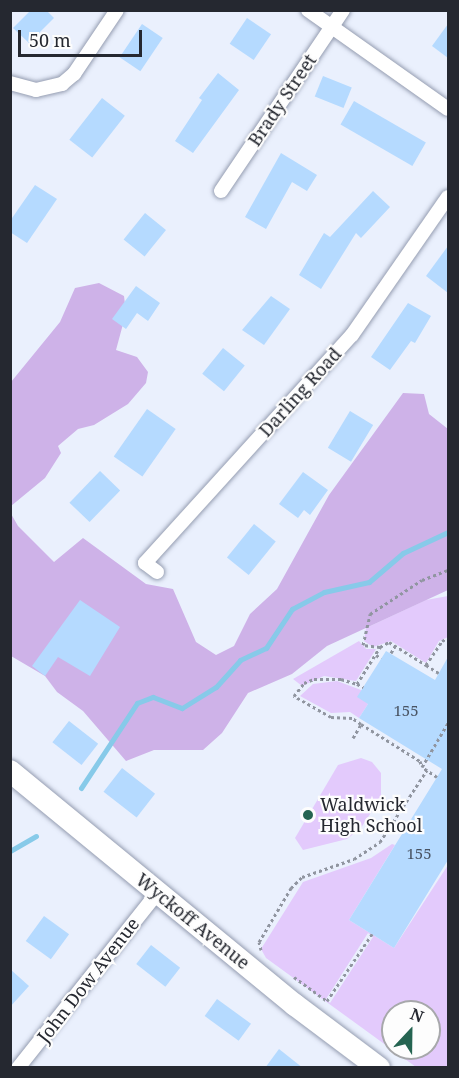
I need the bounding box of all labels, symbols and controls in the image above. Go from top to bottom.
scale bar [21,18,146,56]
text: 50 m [29,28,71,52]
street label: Brady Street [243,50,321,150]
street label: Darling Road [254,343,346,441]
house number: 155 [393,702,419,720]
place label: Waldwick High School [320,794,422,836]
marker: Waldwick High School [301,808,315,822]
house number: 155 [406,845,432,863]
street label: Wyckoff Avenue [132,868,254,974]
street label: John Dow Avenue [33,913,143,1047]
north arrow [381,1000,441,1060]
text: N [407,1003,427,1028]

